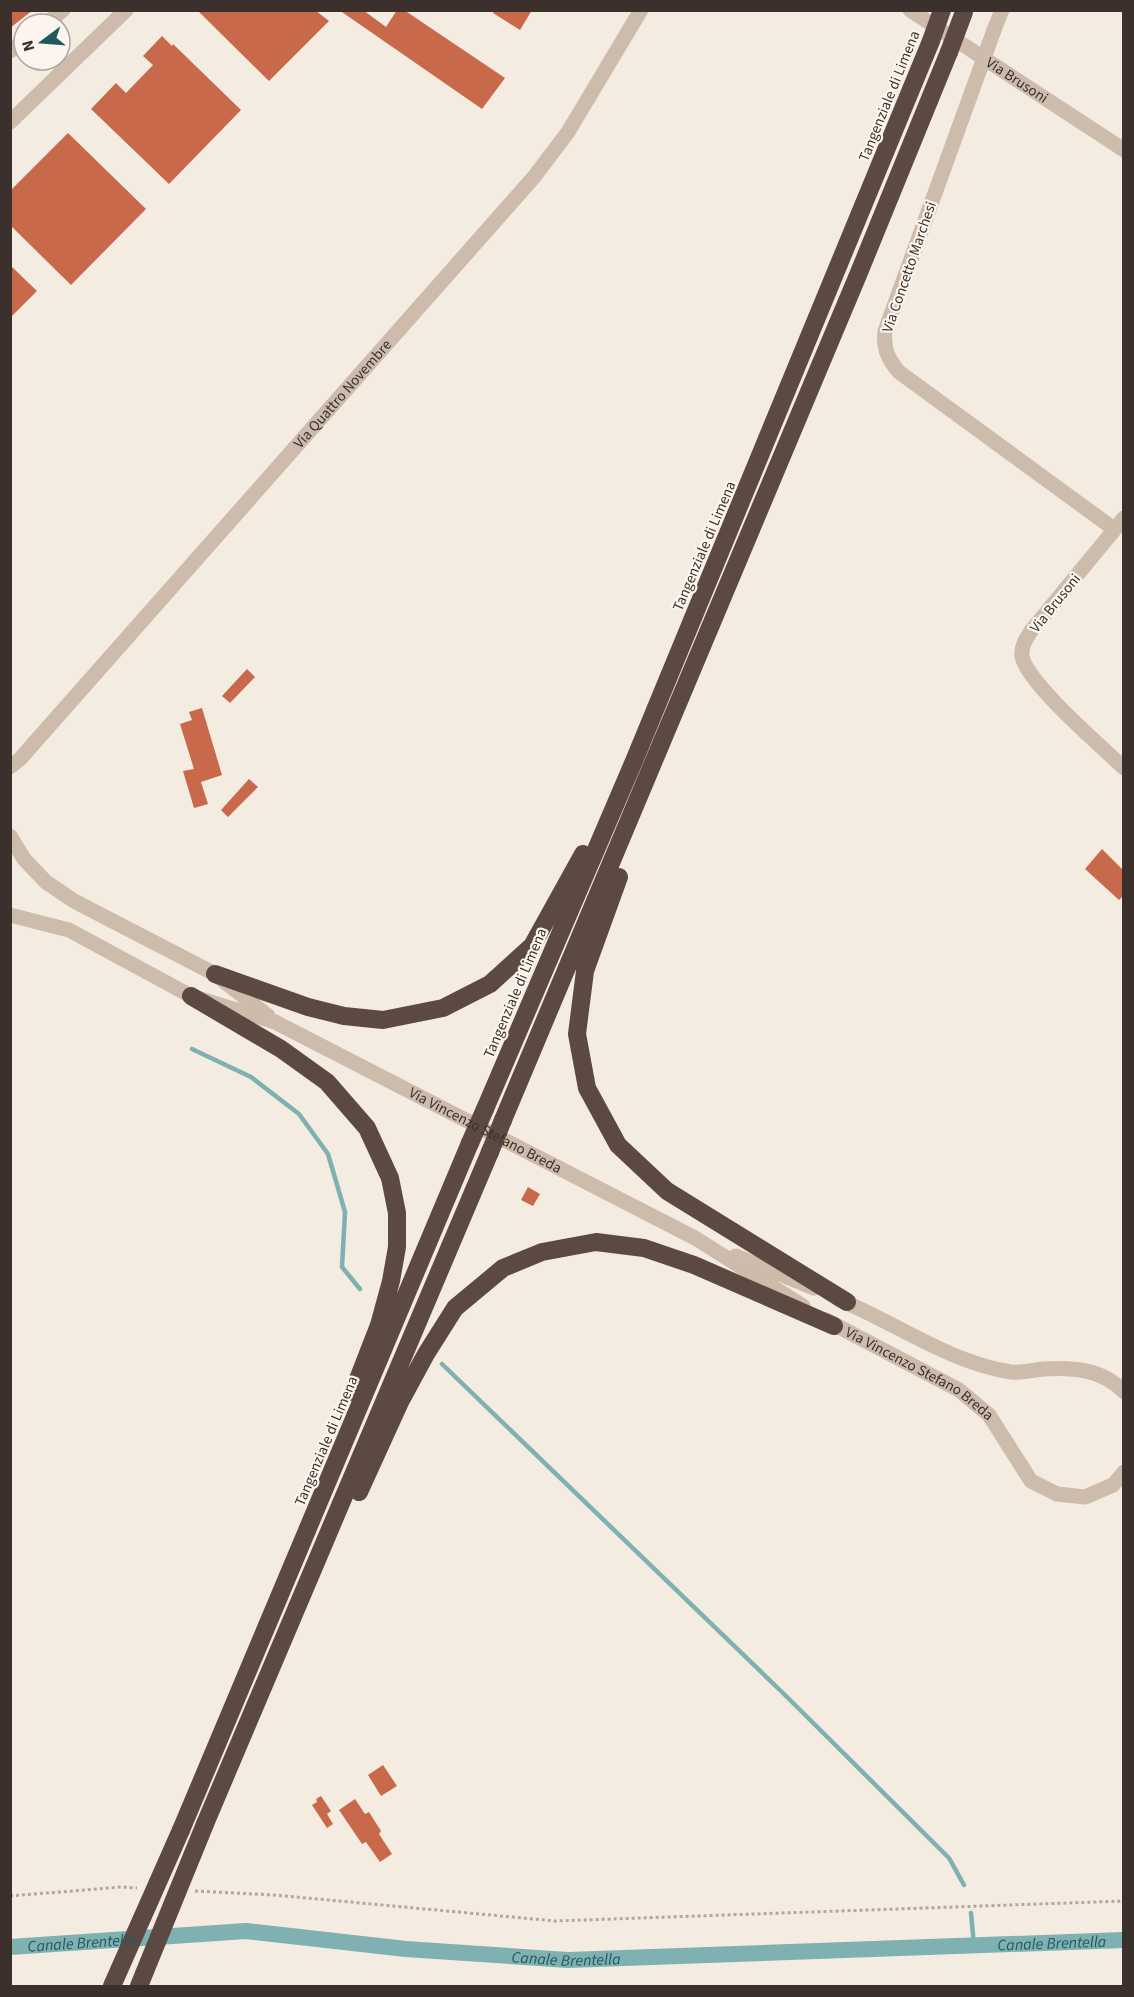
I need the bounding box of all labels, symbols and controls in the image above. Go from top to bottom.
north arrow [12,12,72,72]
street label: Tangenziale di Limena [854,28,925,165]
text: N [17,38,41,54]
street label: Via Brusoni [982,52,1052,109]
street label: Via Concetto Marchesi [877,199,942,336]
street label: Via Quattro Novembre [289,335,397,453]
street label: Tangenziale di Limena [668,478,741,614]
street label: Via Brusoni [1025,569,1086,637]
street label: Tangenziale di Limena [479,925,552,1061]
street label: Via Vincenzo Stefano Breda [405,1083,565,1179]
street label: Via Vincenzo Stefano Breda [841,1322,998,1426]
street label: Tangenziale di Limena [290,1373,363,1509]
water label: Canale Brentella [27,1928,137,1958]
water label: Canale Brentella [997,1931,1107,1957]
water label: Canale Brentella [511,1946,621,1972]

